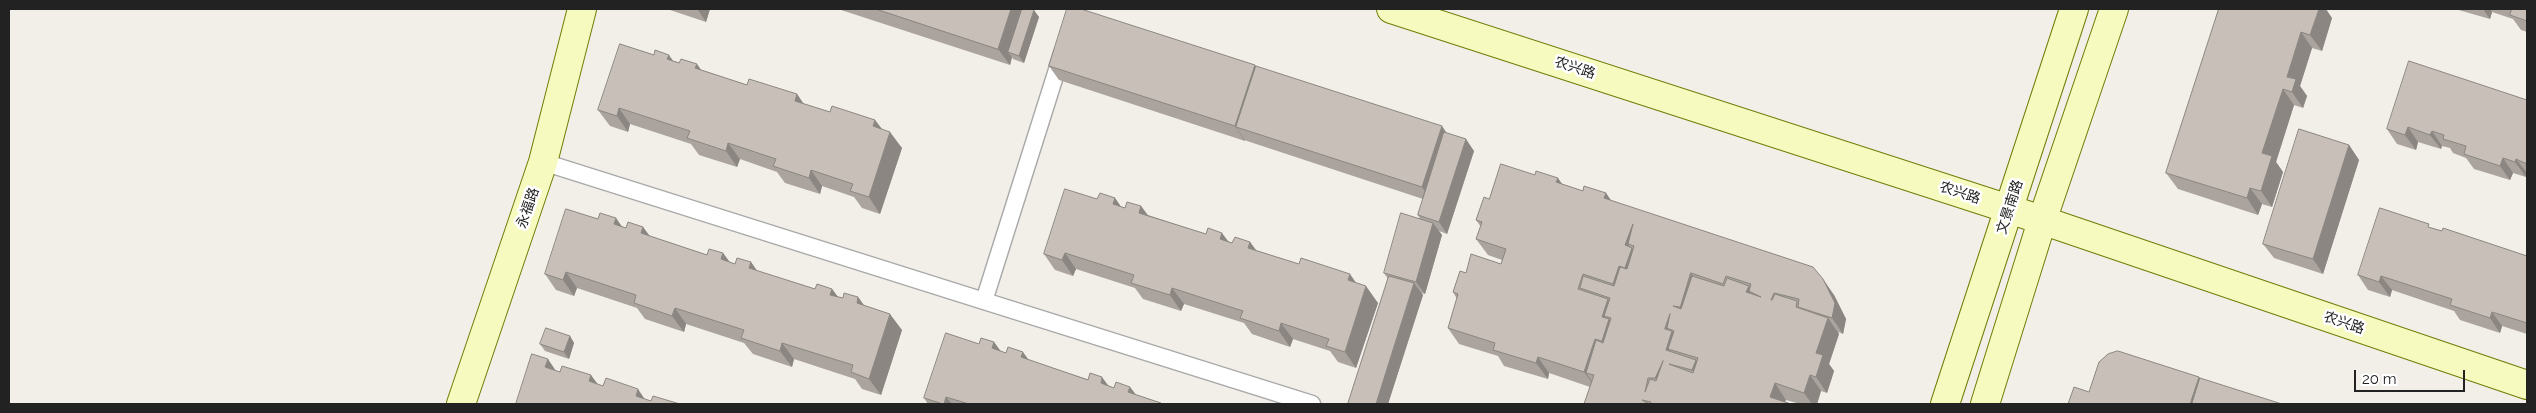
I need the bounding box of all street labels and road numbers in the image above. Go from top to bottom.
street label: 农兴路 [1552,54,1598,82]
street label: 文景南路 [1993,178,2027,236]
street label: 农兴路 [1937,179,1983,207]
street label: 永福路 [513,185,543,231]
street label: 农兴路 [2321,308,2367,338]

